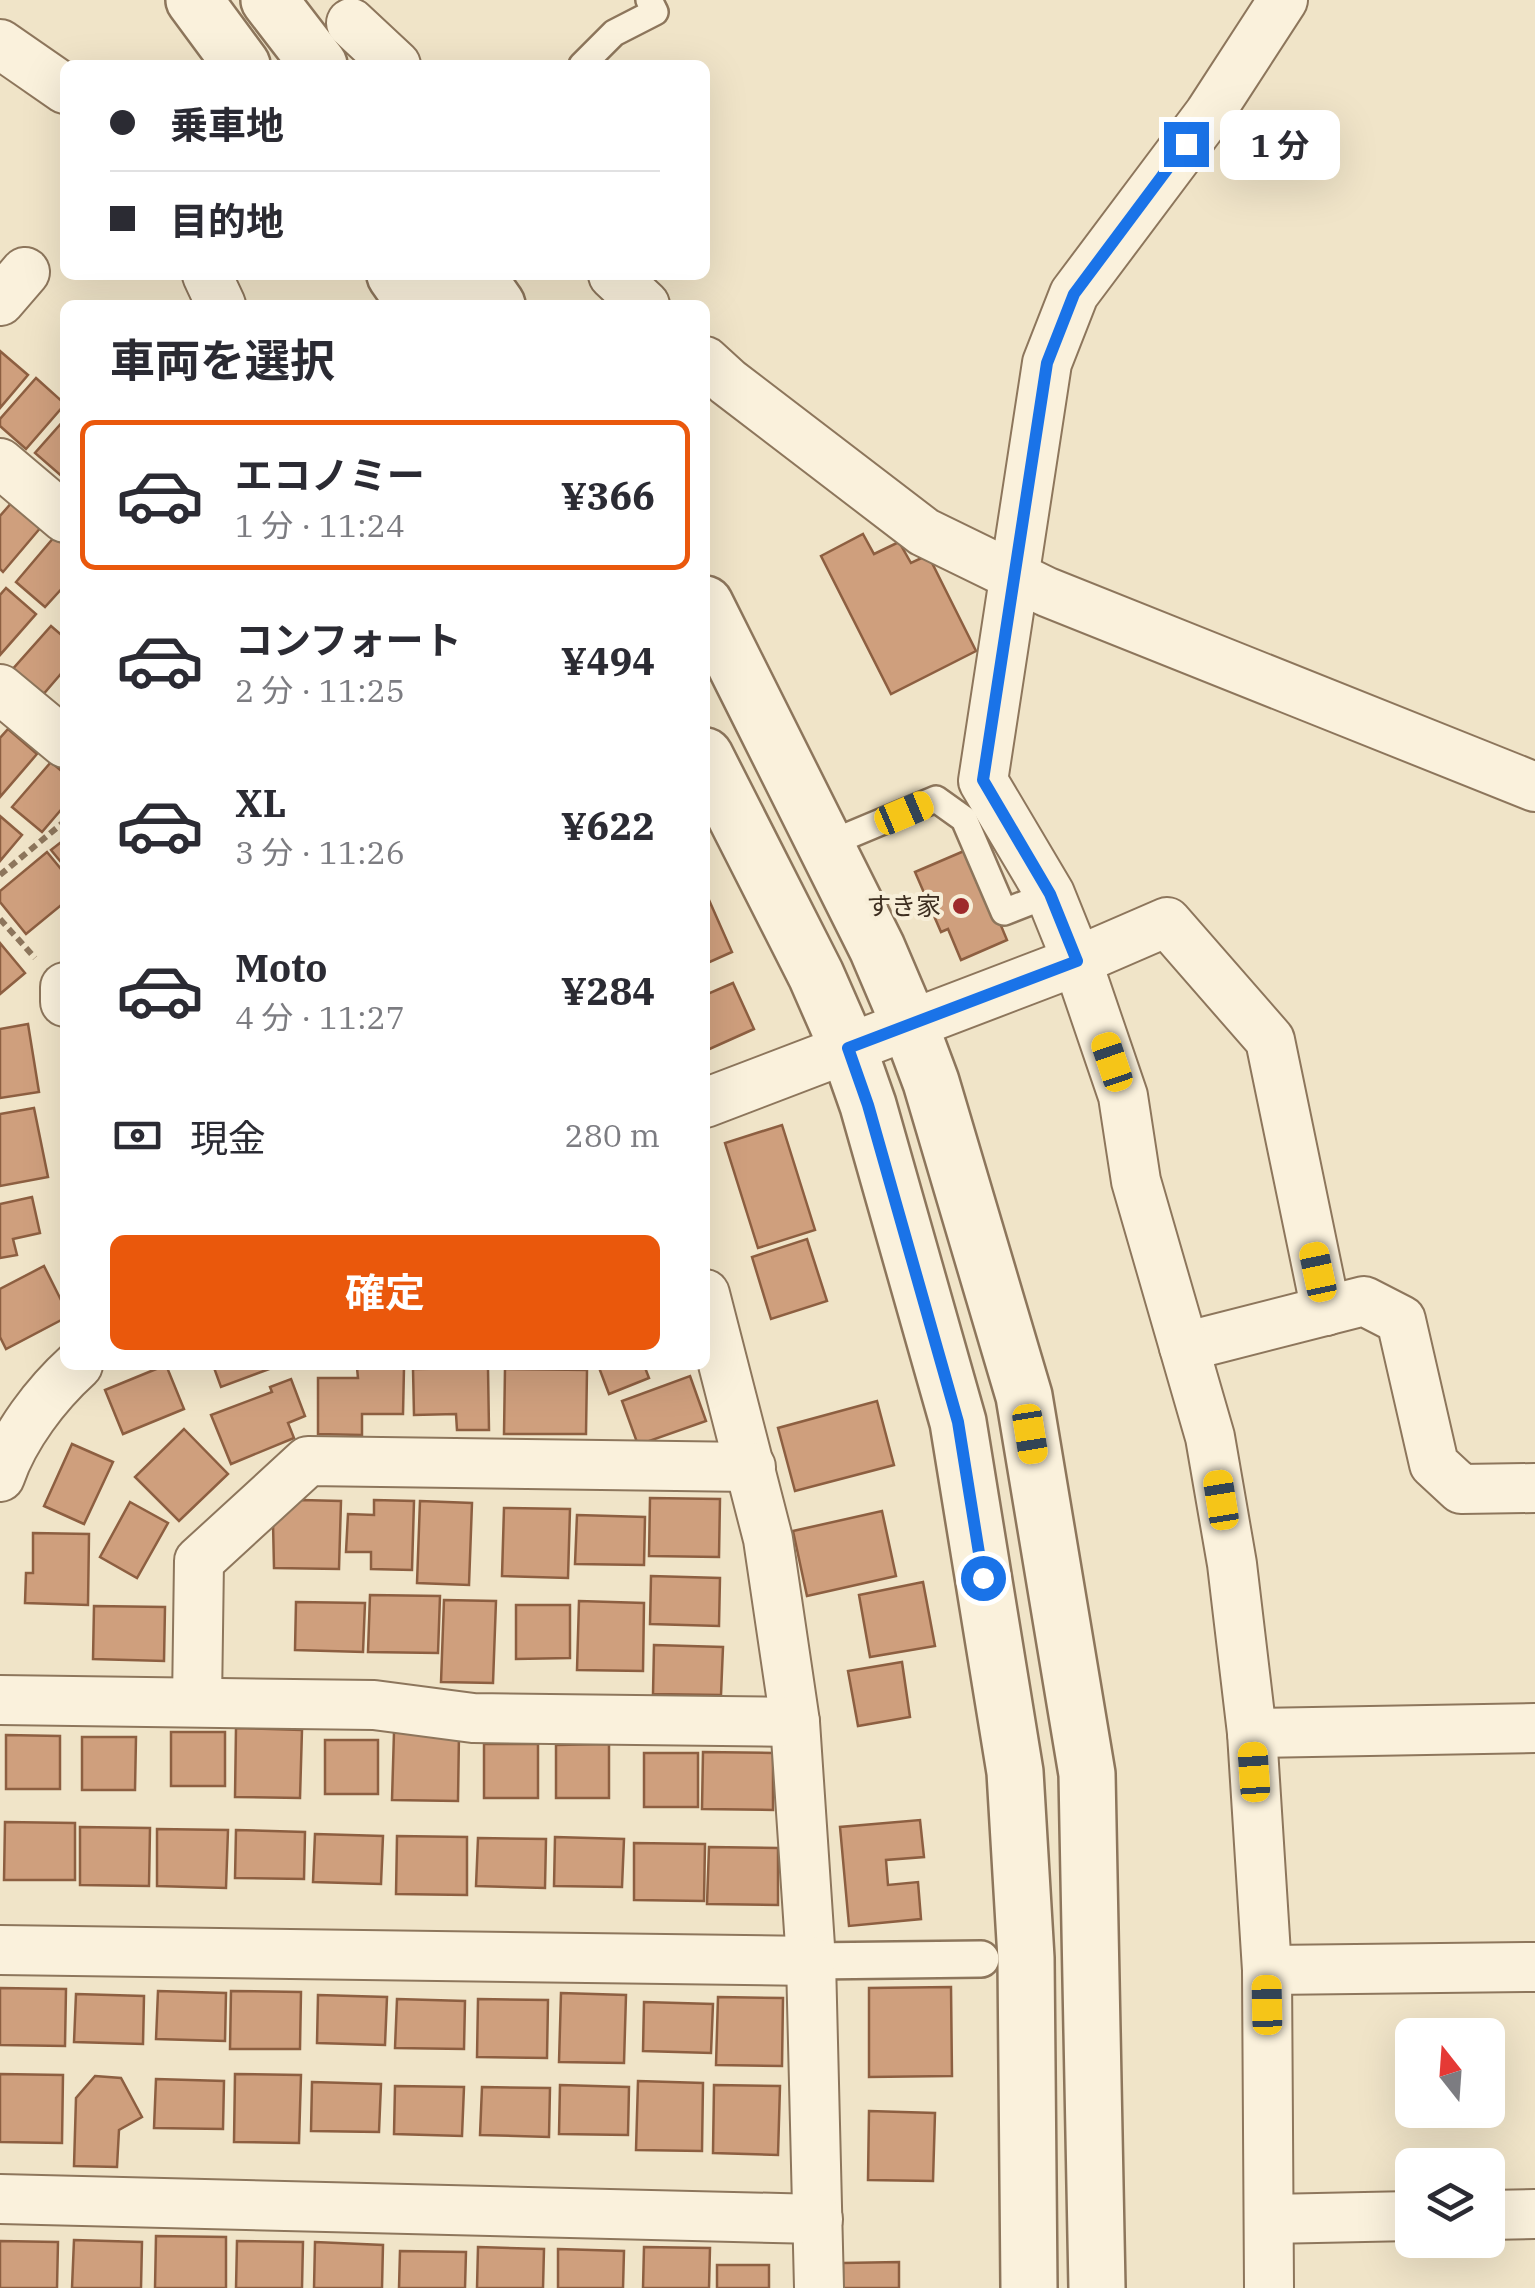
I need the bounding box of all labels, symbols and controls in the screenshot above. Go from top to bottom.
text: 乗車地 [170,100,284,149]
callout: 1 分 [1221,109,1341,179]
route end [1164,122,1209,167]
text: 1 分 [1251,124,1309,166]
text: 目的地 [170,196,284,245]
text: 車両を選択 [110,331,335,389]
icon: car [115,450,205,540]
text: エコノミー [235,450,425,499]
text: ¥366 [561,471,655,520]
text: 1 分 · 11:24 [235,504,405,546]
icon: car [115,615,205,705]
text: コンフォート [235,615,462,664]
text: ¥494 [561,636,655,685]
text: 2 分 · 11:25 [235,669,405,711]
text: XL [235,778,286,827]
icon: car [115,780,205,870]
car [871,787,937,839]
text: ¥622 [561,801,655,850]
text: 3 分 · 11:26 [235,831,405,873]
place label: すき家 [866,889,941,922]
marker: すき家 [950,895,972,917]
text: Moto [235,943,327,992]
icon: car [115,945,205,1035]
text: ¥284 [561,966,655,1015]
text: 4 分 · 11:27 [235,996,405,1038]
car [1088,1029,1136,1095]
icon: cash [110,1108,165,1163]
text: 現金 [190,1113,266,1162]
text: 280 m [564,1114,660,1156]
button: 確定 [110,1235,660,1350]
car [1297,1240,1339,1304]
car [1010,1402,1050,1466]
car [1201,1468,1241,1532]
route start [961,1556,1006,1601]
car [1237,1741,1271,1803]
car [1251,1975,1283,2035]
north arrow [1395,2018,1505,2128]
map controls [1395,2018,1505,2258]
button: layers [1395,2148,1505,2258]

